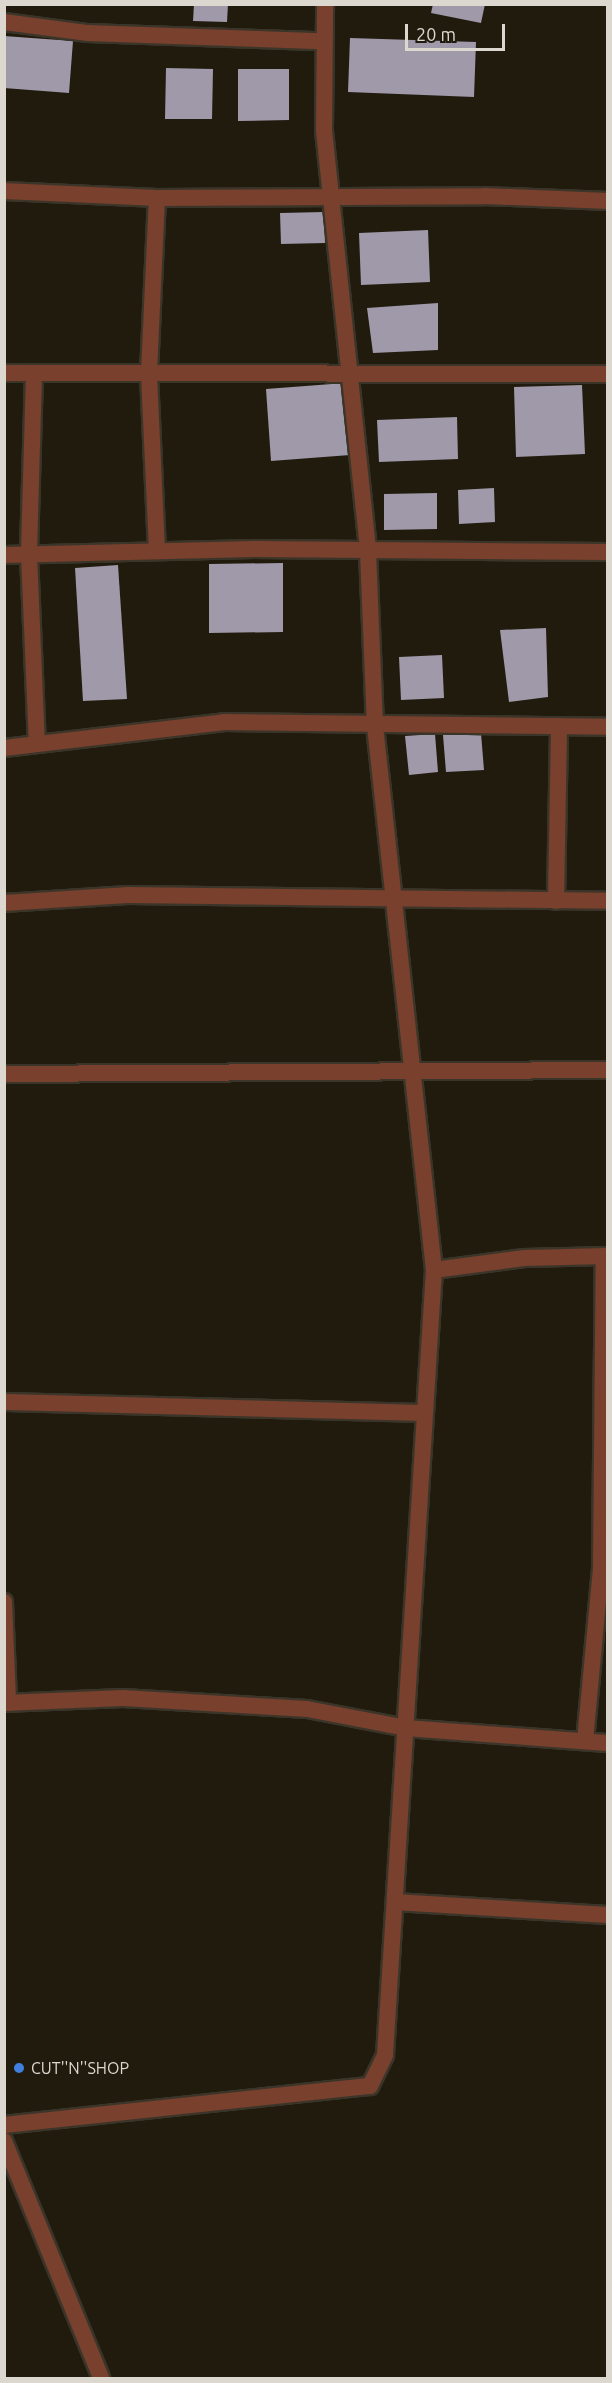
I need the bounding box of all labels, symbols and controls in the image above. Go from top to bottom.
scale bar [408,12,508,50]
text: 20 m [416,24,456,44]
place label: CUT''N''SHOP [31,2058,129,2078]
marker: CUT''N''SHOP [12,2061,26,2075]

